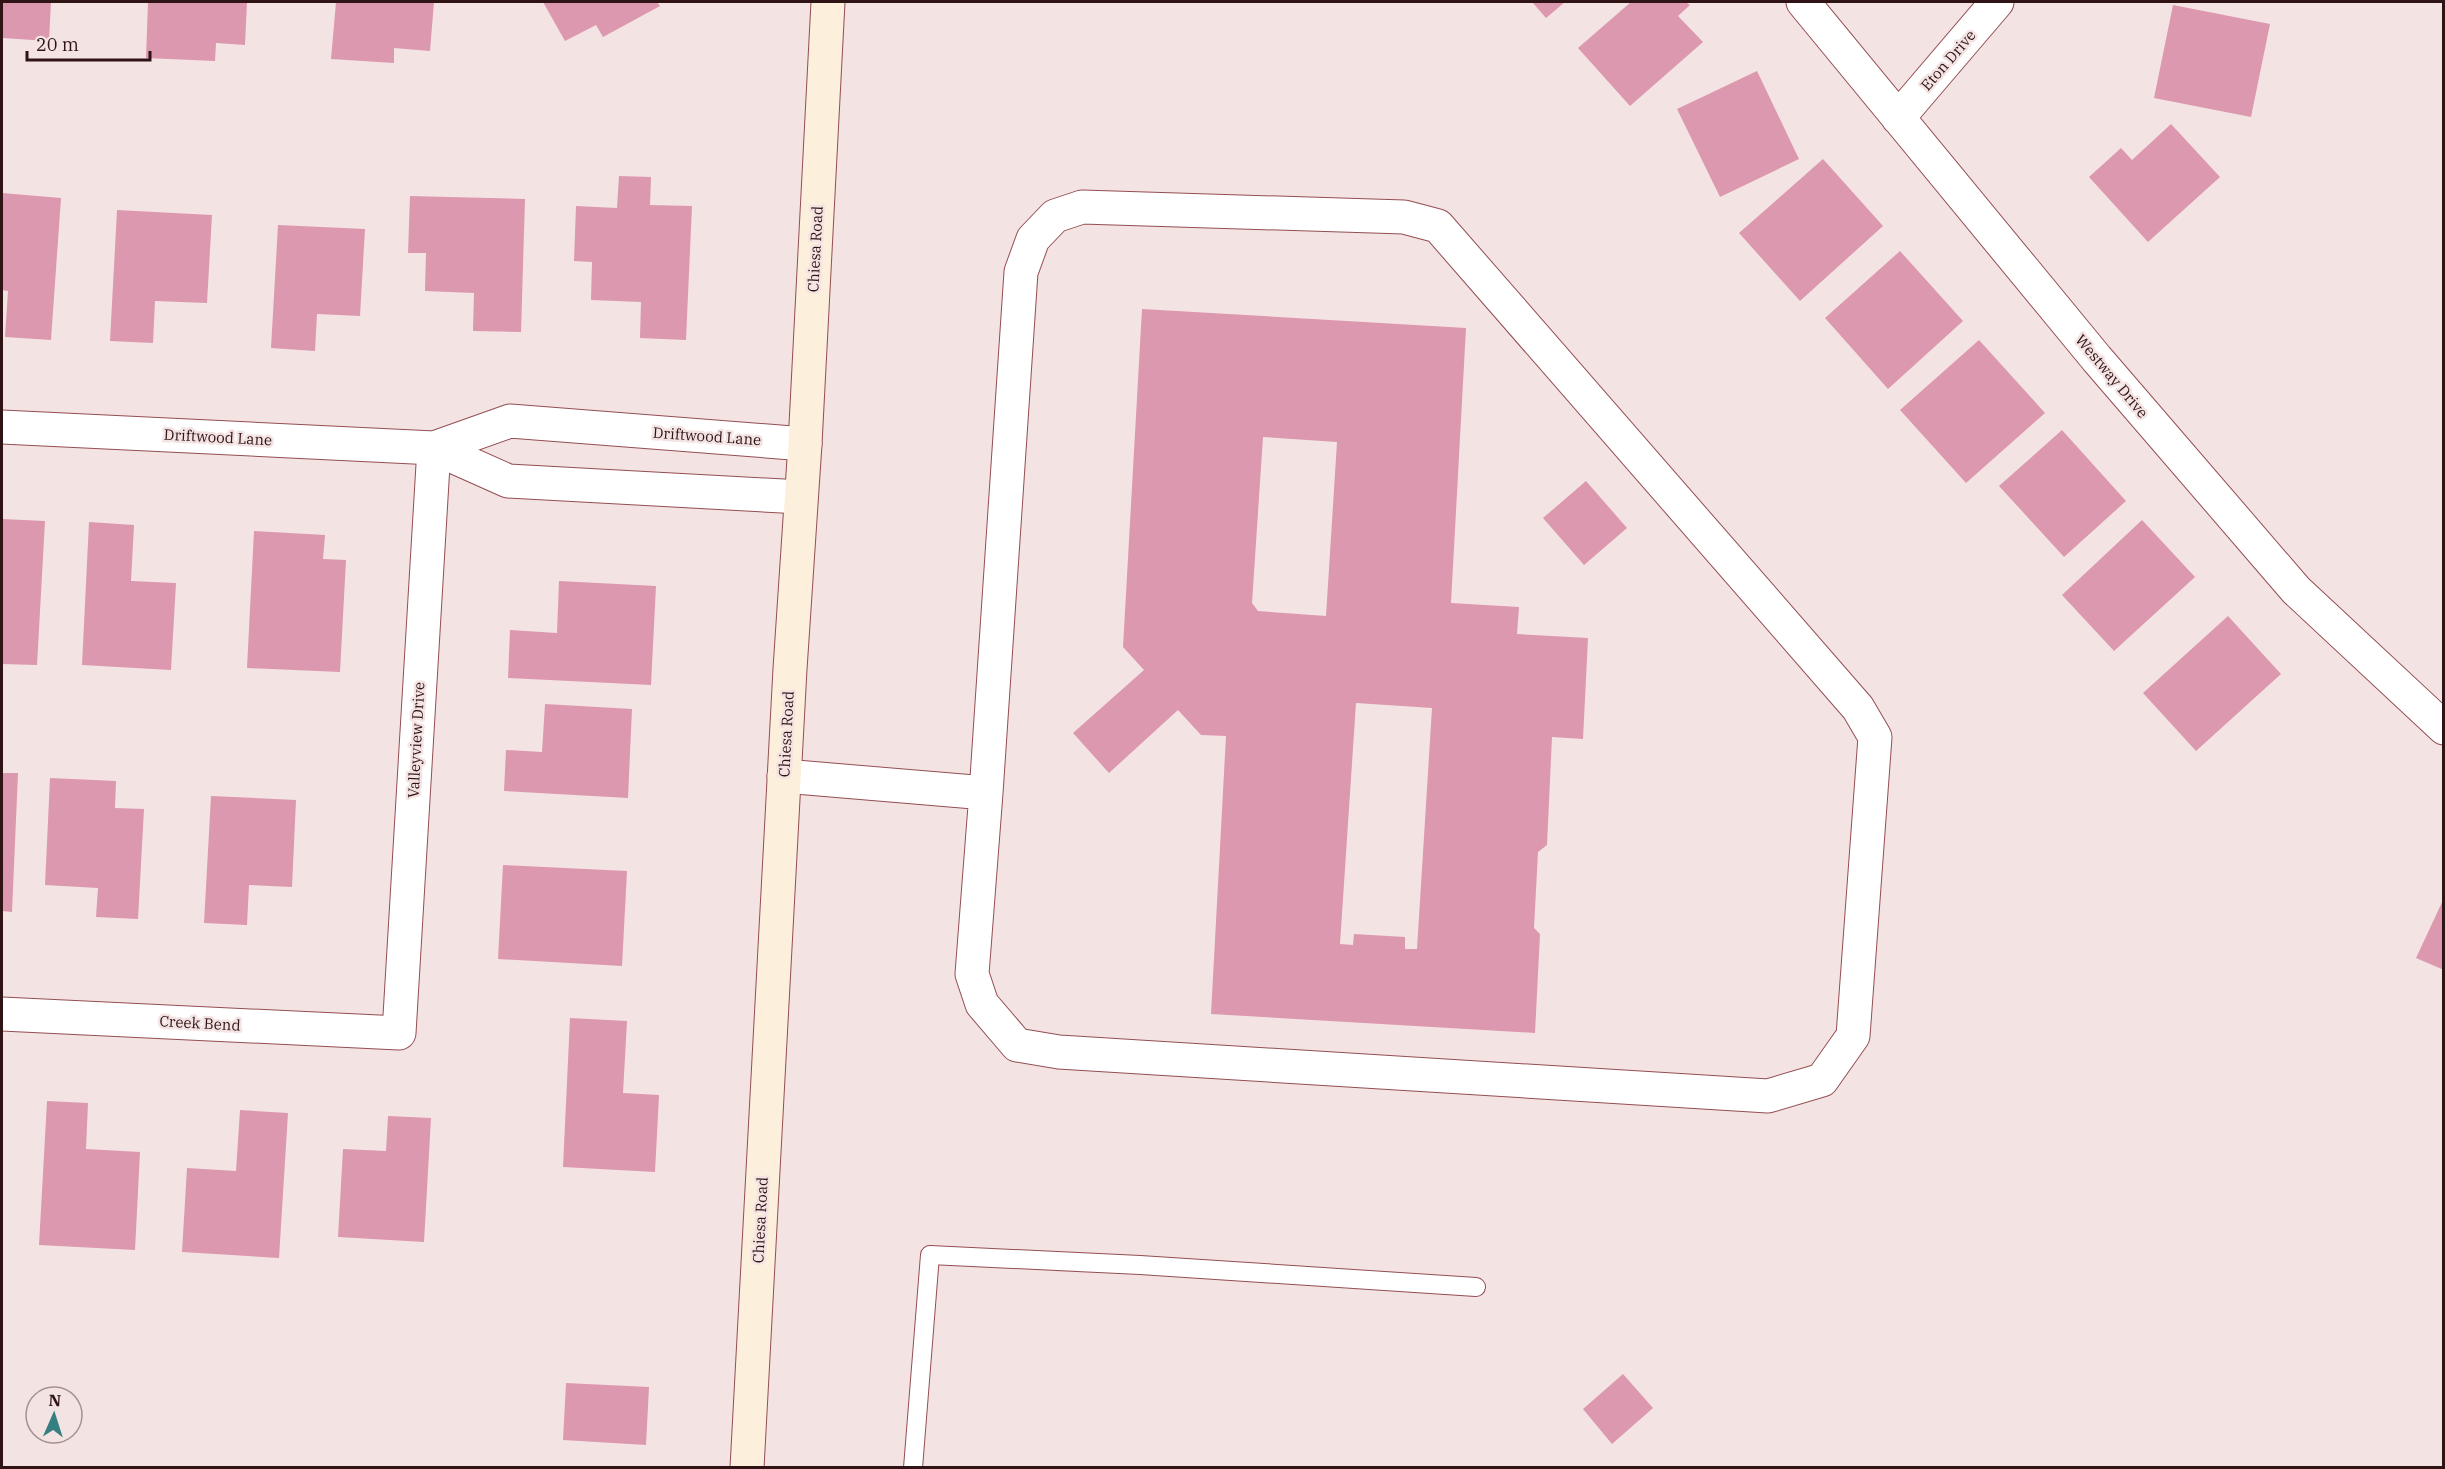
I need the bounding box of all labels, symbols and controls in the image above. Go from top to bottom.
scale bar [27,24,150,62]
street label: Eton Drive [1916,26,1980,94]
text: 20 m [36,33,79,56]
street label: Chiesa Road [803,205,827,293]
street label: Westway Drive [2072,330,2152,422]
street label: Driftwood Lane [652,423,762,449]
street label: Driftwood Lane [163,425,273,449]
street label: Valleyview Drive [403,681,429,799]
street label: Chiesa Road [774,690,798,778]
street label: Creek Bend [159,1011,241,1035]
street label: Chiesa Road [748,1176,772,1264]
north arrow [24,1385,84,1445]
text: N [48,1390,62,1410]

